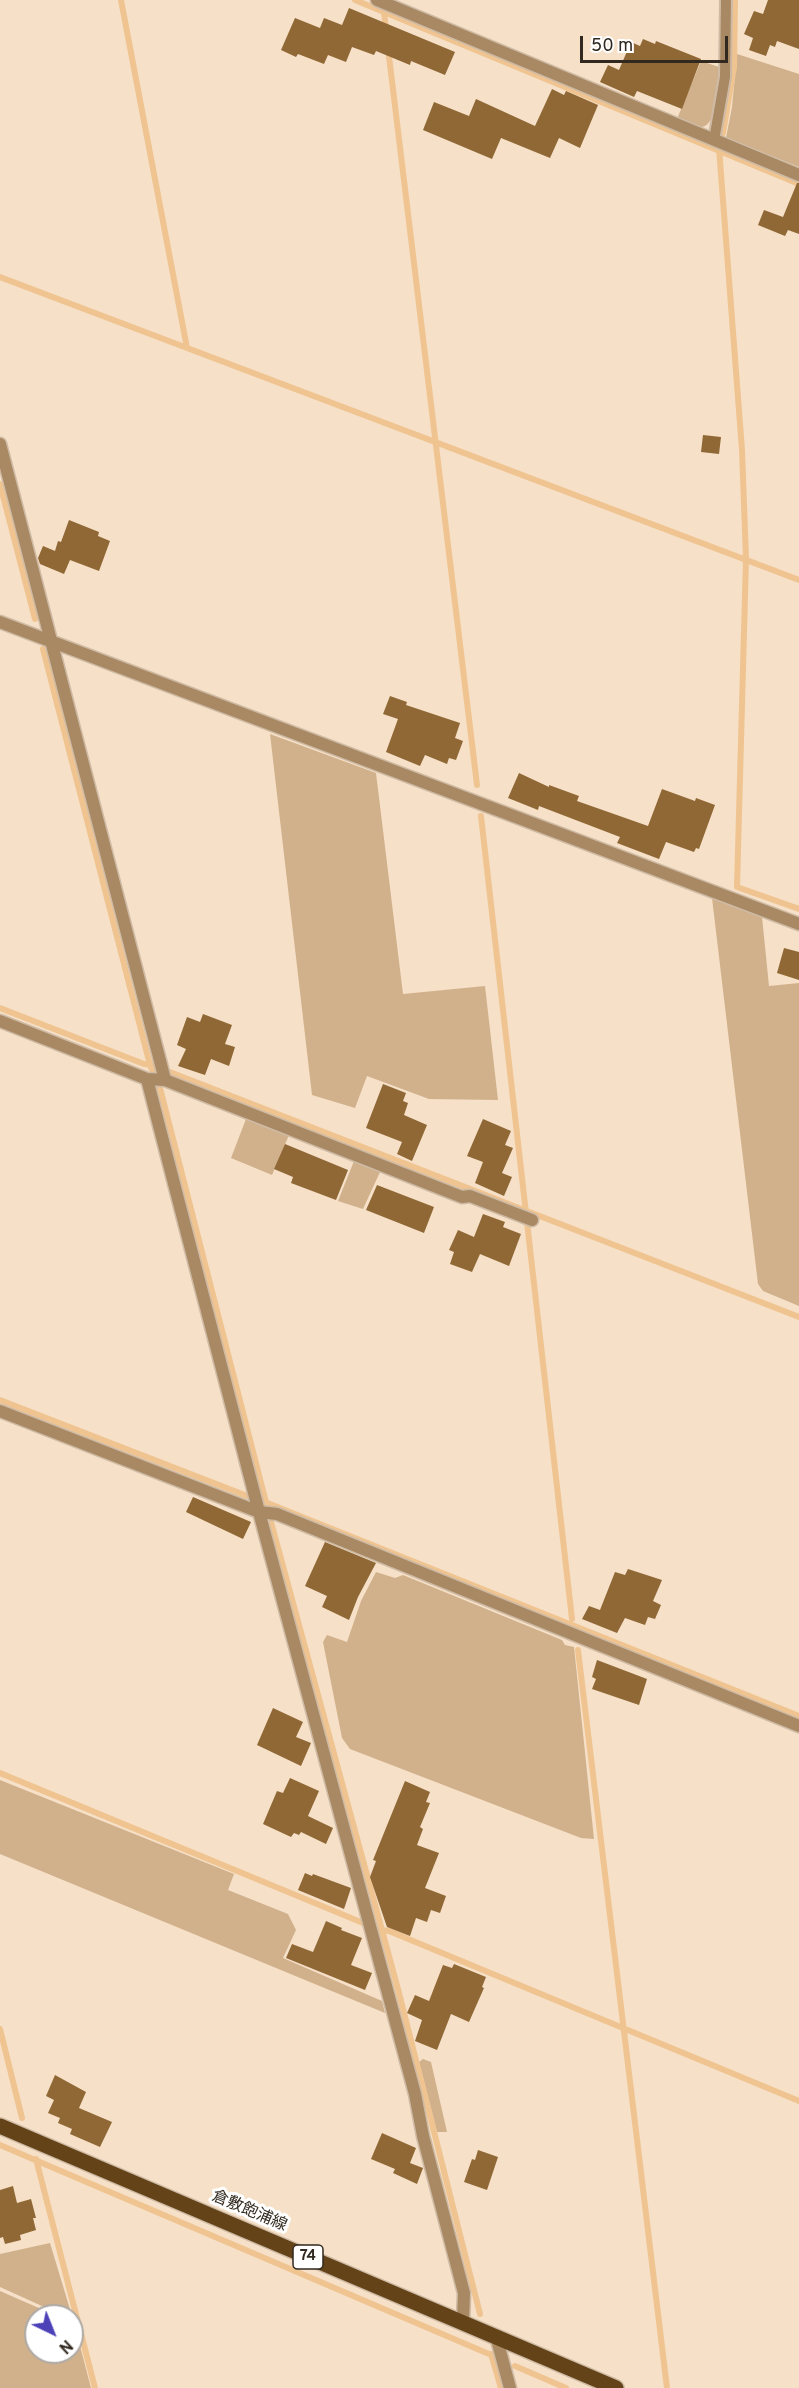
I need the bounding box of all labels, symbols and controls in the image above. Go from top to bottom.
scale bar [583,24,732,62]
text: 50 m [591,35,633,58]
street label: 倉敷飽浦線 [208,2188,290,2236]
road number: 74 [293,2245,323,2269]
north arrow [24,2304,84,2364]
text: N [54,2334,76,2357]

